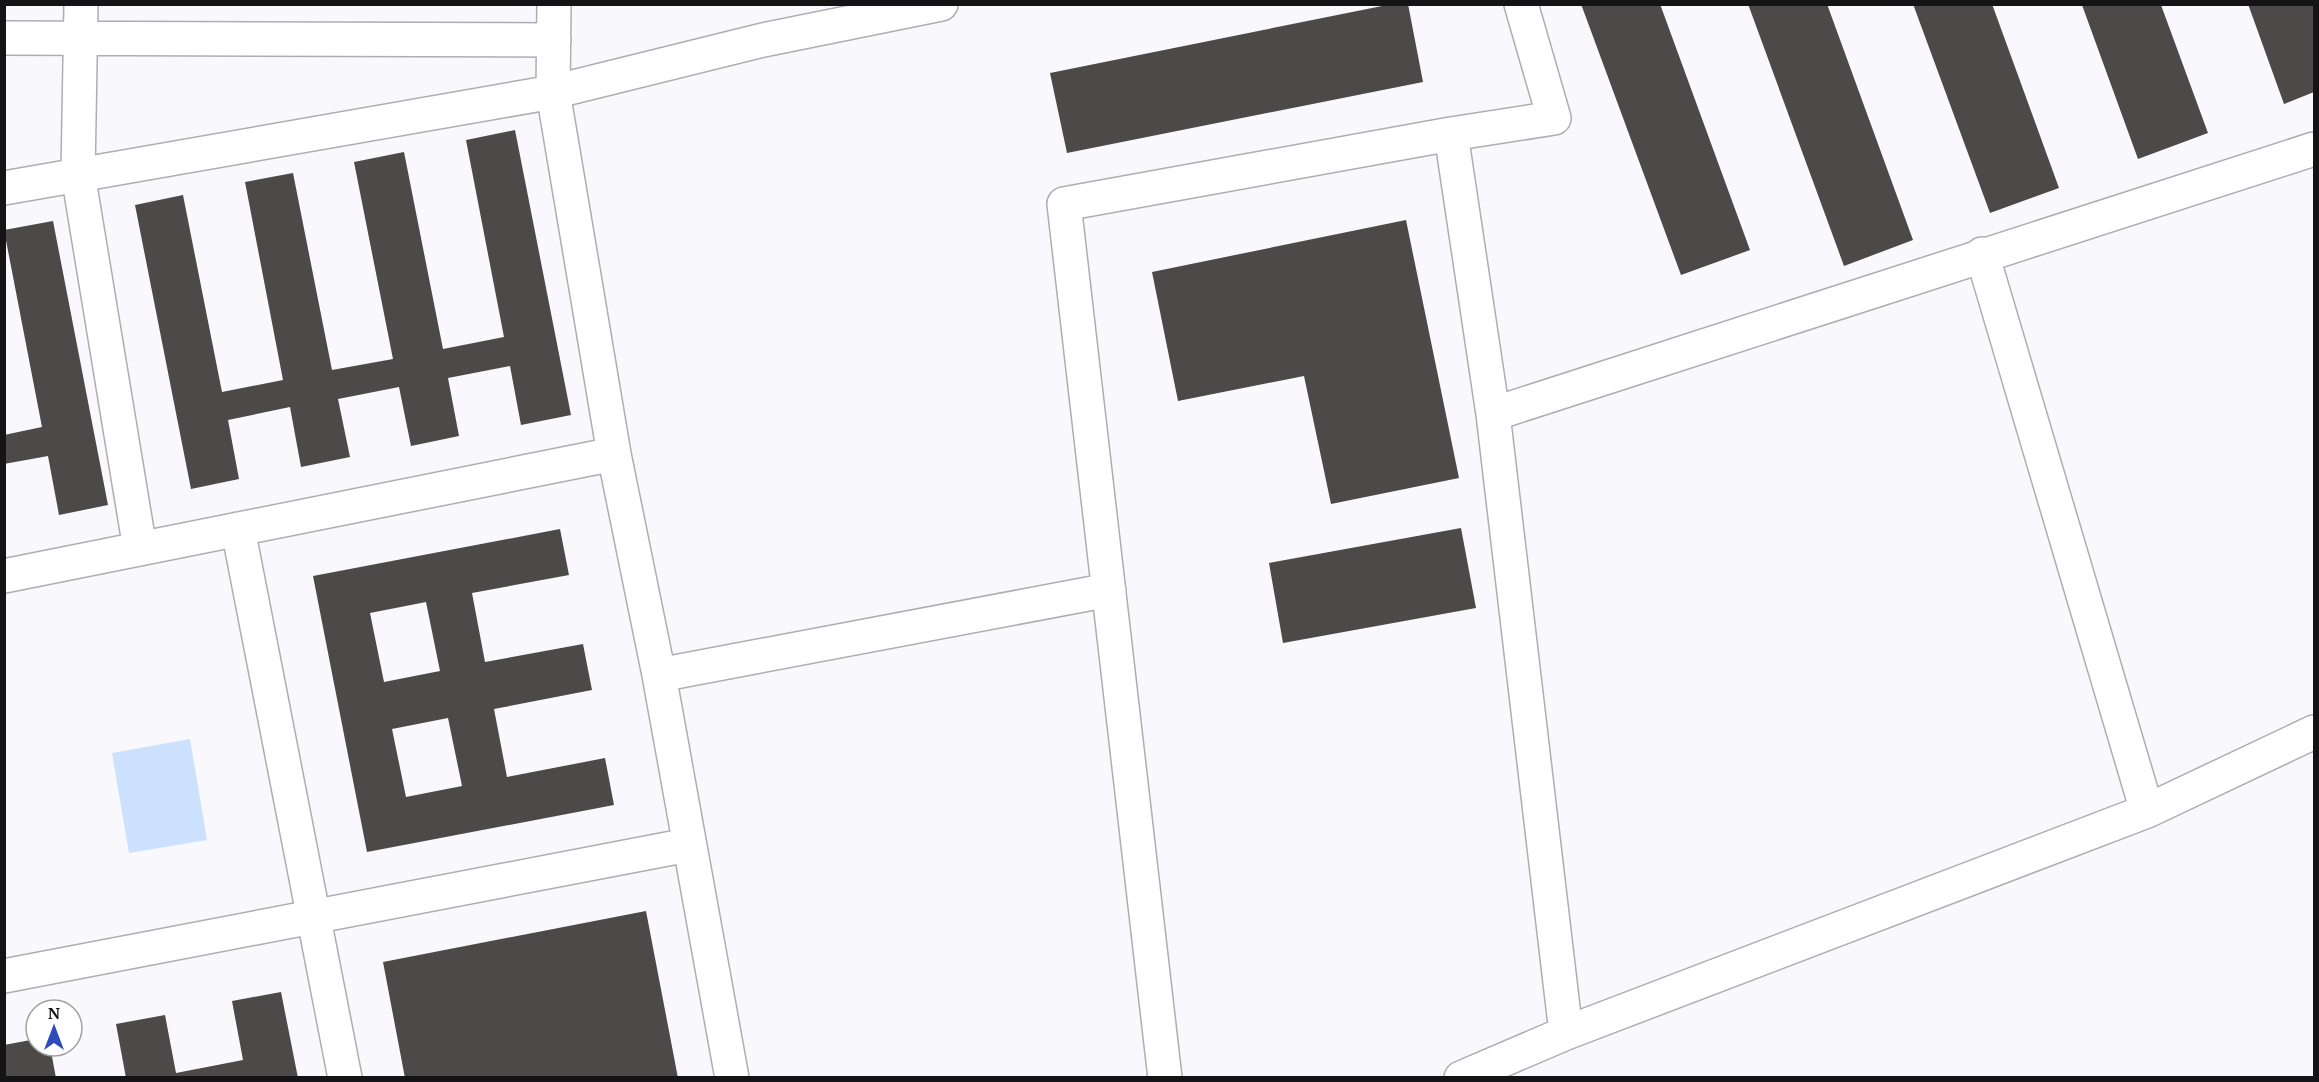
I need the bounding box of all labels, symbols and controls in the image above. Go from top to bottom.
north arrow [24,998,84,1058]
text: N [48,1002,60,1024]

